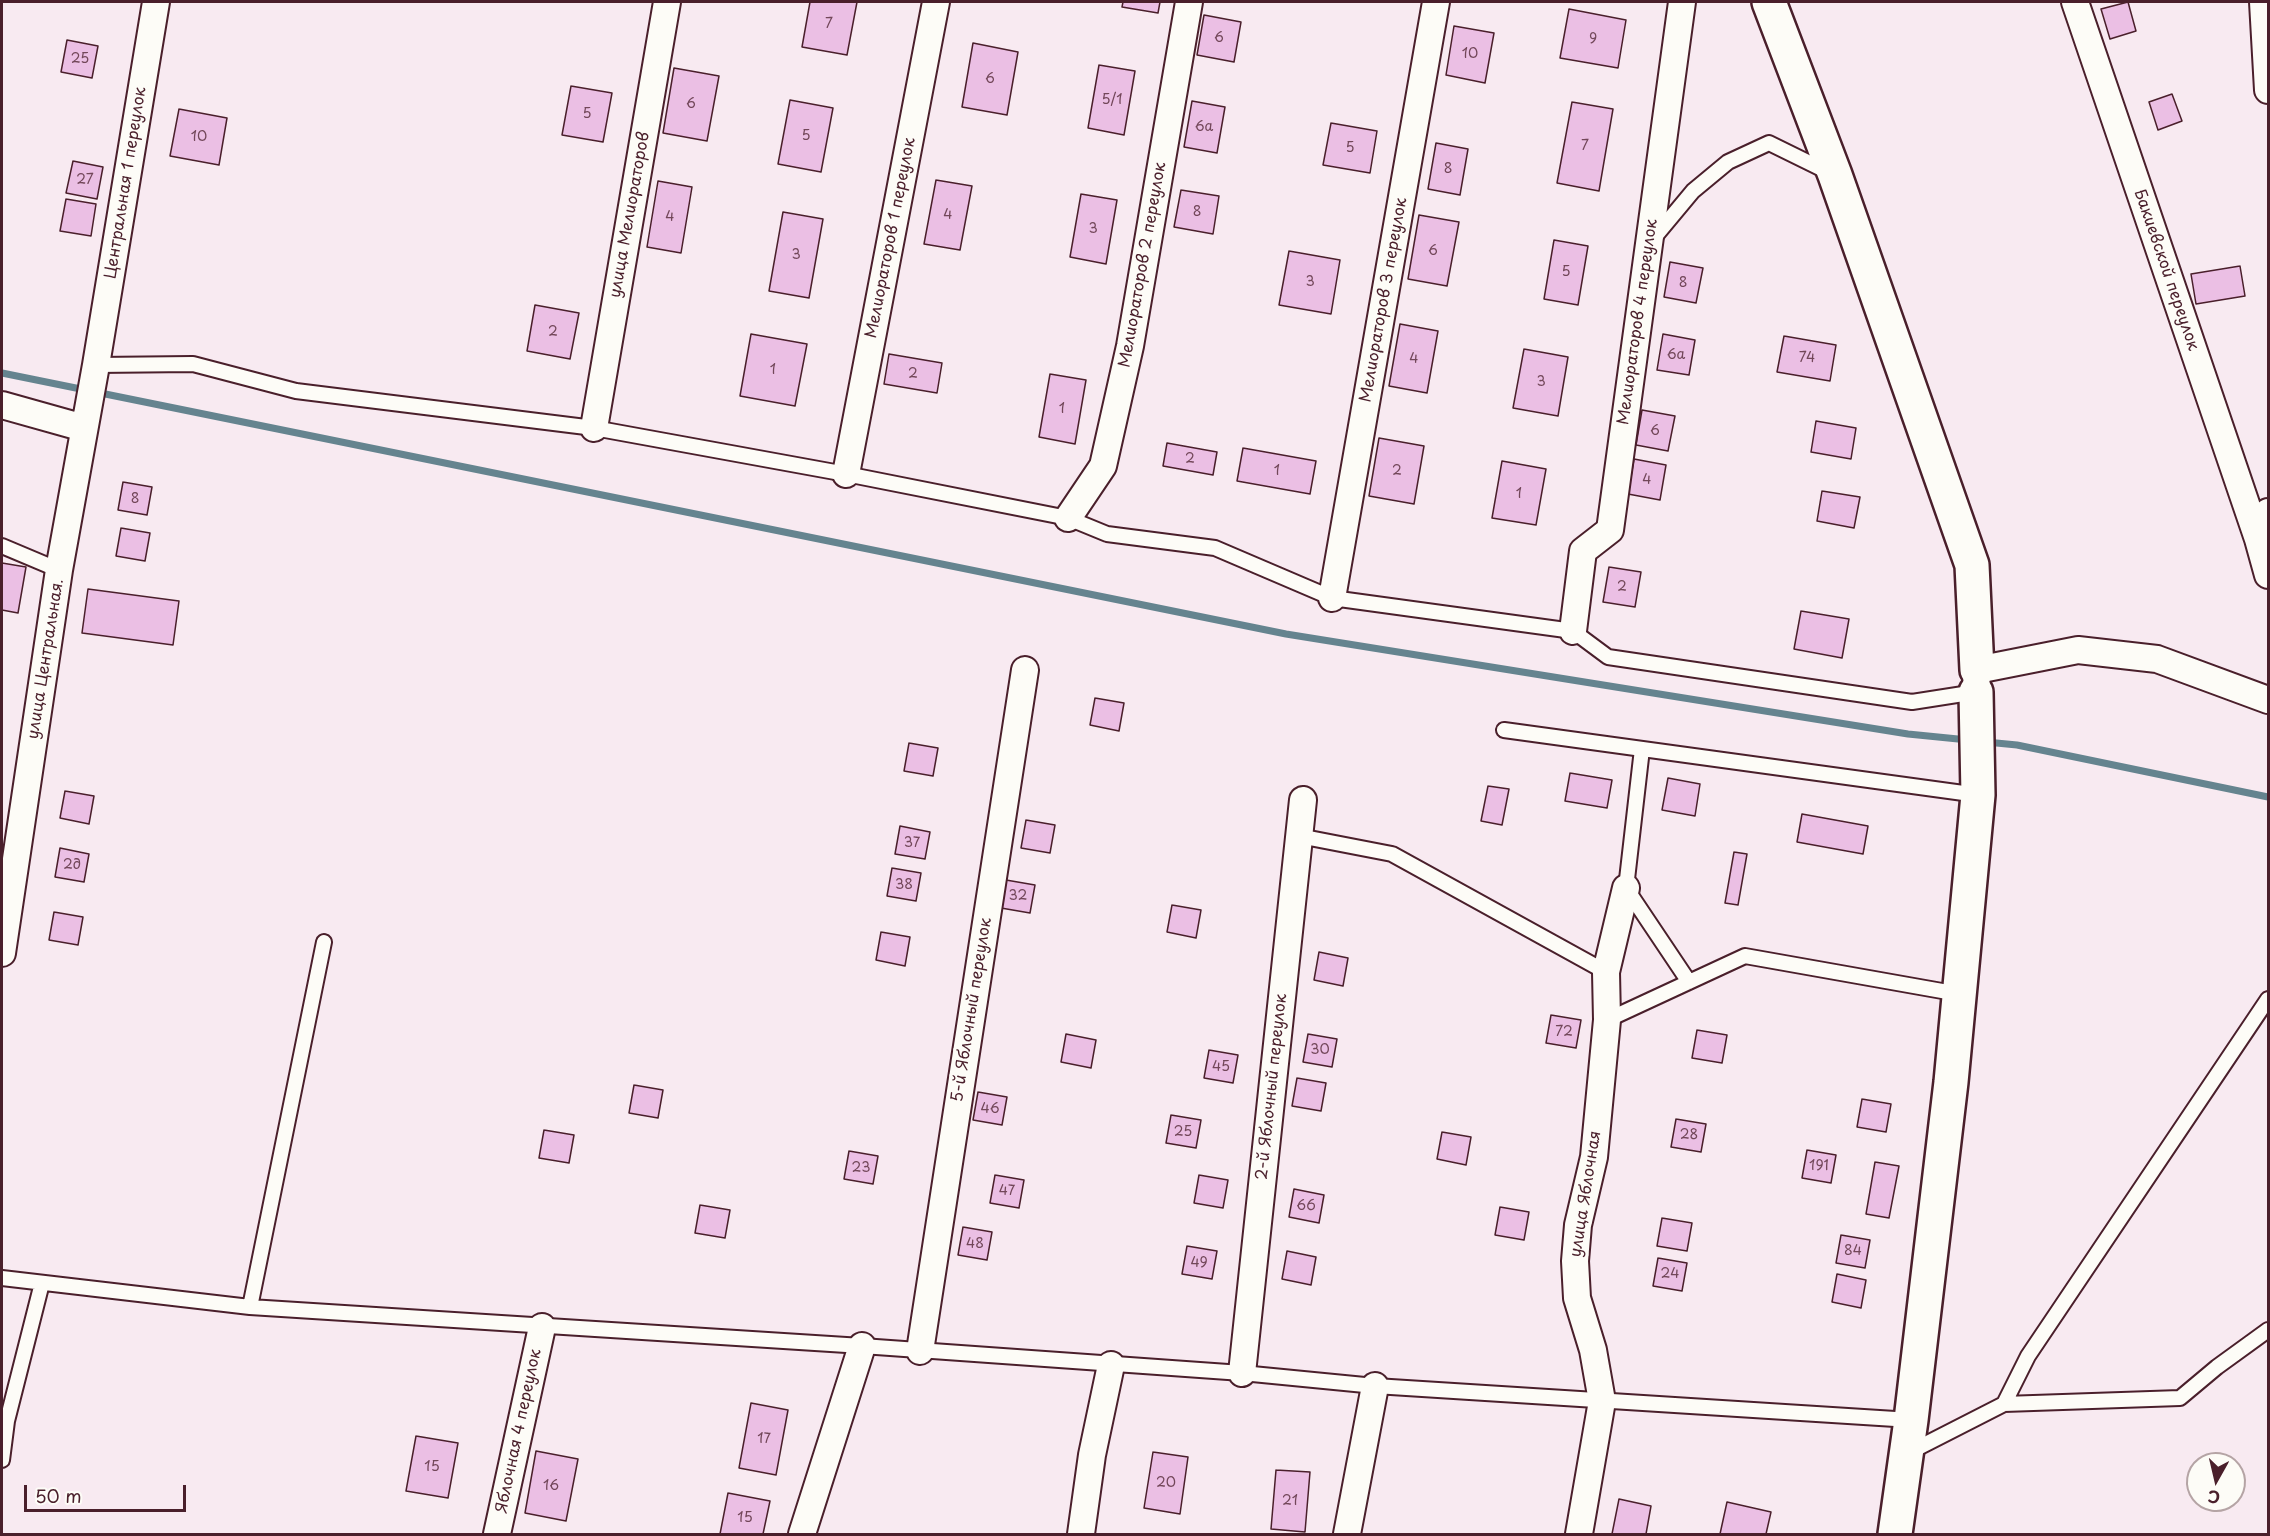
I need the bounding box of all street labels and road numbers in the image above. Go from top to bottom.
street label: Центральная 1 переулок [101,86,151,280]
street label: улица Мелиораторов [606,130,654,300]
street label: Мелиораторов 1 переулок [862,136,920,340]
street label: Мелиораторов 2 переулок [1115,161,1171,369]
street label: Бакиевской переулок [2129,187,2203,353]
street label: Мелиораторов 3 переулок [1357,196,1411,404]
street label: Мелиораторов 4 переулок [1614,218,1662,426]
street label: улица Центральная. [24,577,68,741]
street label: 5-й Яблочный переулок [948,916,996,1104]
street label: 2-й Яблочный переулок [1253,993,1291,1181]
street label: улица Яблочная [1567,1129,1605,1259]
street label: Яблочная 4 переулок [492,1347,546,1515]

